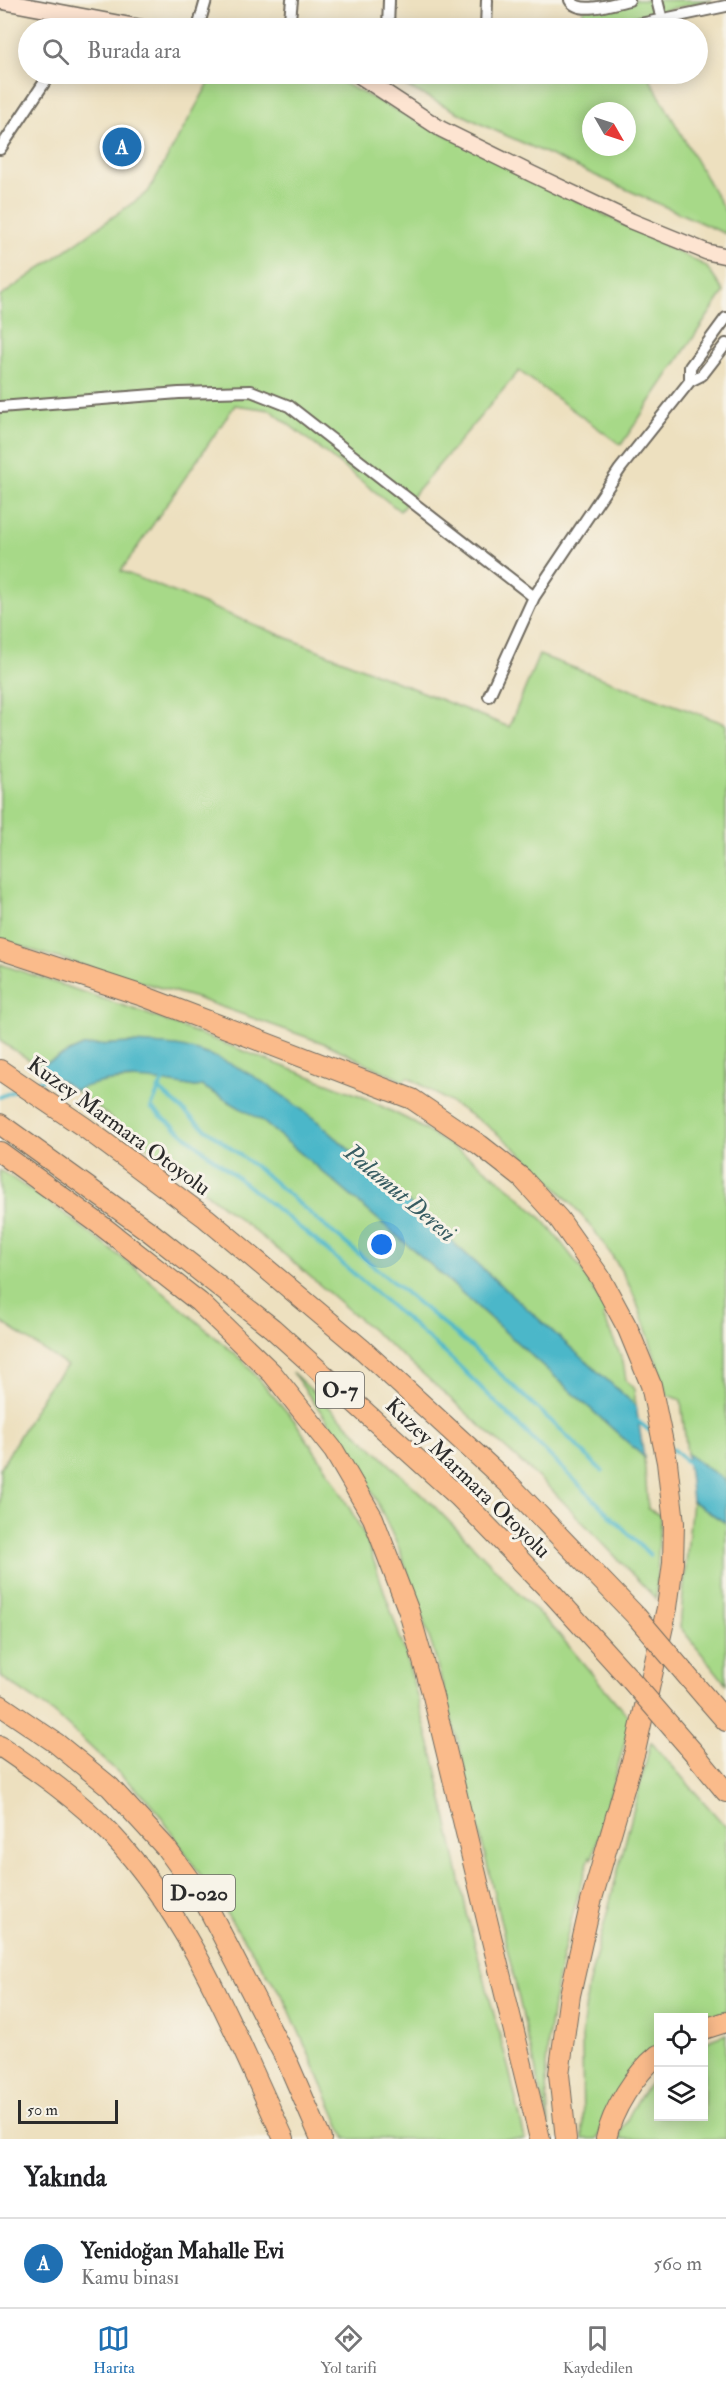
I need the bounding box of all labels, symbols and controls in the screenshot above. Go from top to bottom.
search box [18,18,708,84]
icon: search [39,35,72,68]
text: Burada ara [87,37,181,65]
north arrow [582,102,636,156]
pin: A [102,124,142,170]
street label: Kuzey Marmara Otoyolu [22,1050,216,1202]
water label: Palamut Deresi [337,1137,463,1249]
your location [367,1230,396,1259]
road number: O-7 [316,1372,364,1408]
street label: Kuzey Marmara Otoyolu [379,1392,557,1564]
road number: D-020 [163,1875,235,1911]
map controls [654,2013,708,2121]
button: locate [654,2013,708,2067]
button: layers [654,2067,708,2121]
scale bar [18,2097,118,2124]
text: 50 m [27,2100,58,2120]
text: Yakında [24,2162,106,2194]
text: Yenidoğan Mahalle Evi [81,2237,284,2265]
text: A [37,2251,50,2276]
text: 560 m [653,2251,702,2276]
text: Kamu binası [81,2265,179,2290]
tab: Harita [93,2322,135,2378]
tab: Yol tarifi [321,2322,377,2378]
tab: Kaydedilen [563,2322,633,2378]

